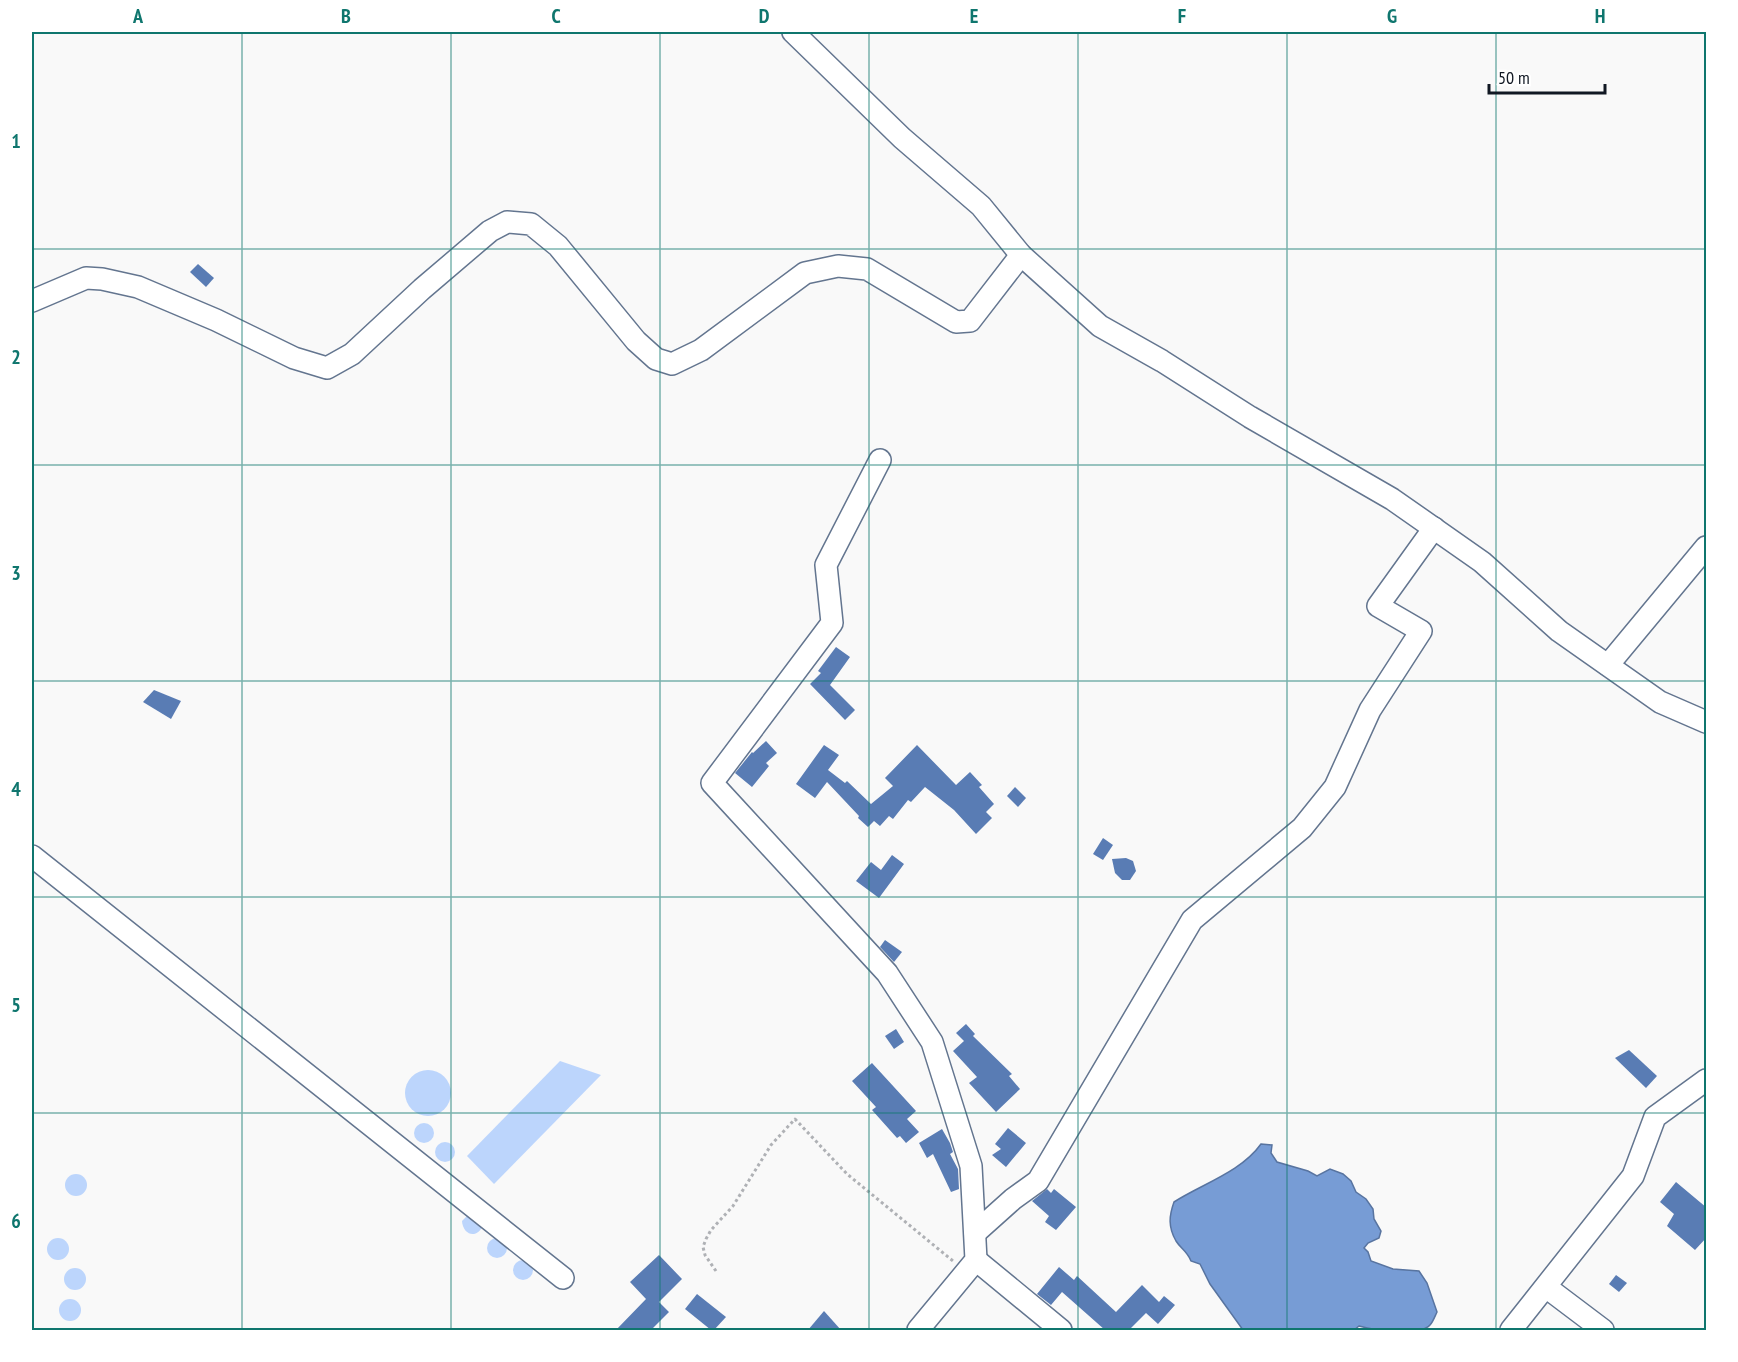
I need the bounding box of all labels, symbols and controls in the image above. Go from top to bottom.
text: A [132,3,144,29]
text: B [341,3,351,29]
text: C [551,3,561,29]
text: D [759,3,770,29]
text: E [970,3,978,29]
text: F [1178,3,1186,29]
text: G [1387,3,1397,29]
text: H [1595,3,1605,29]
scale bar [1489,57,1604,95]
text: 50 m [1498,66,1530,89]
text: 1 [11,128,21,154]
text: 2 [11,344,21,370]
text: 3 [11,560,21,586]
text: 4 [11,776,21,802]
text: 5 [11,992,21,1018]
text: 6 [11,1208,21,1234]

